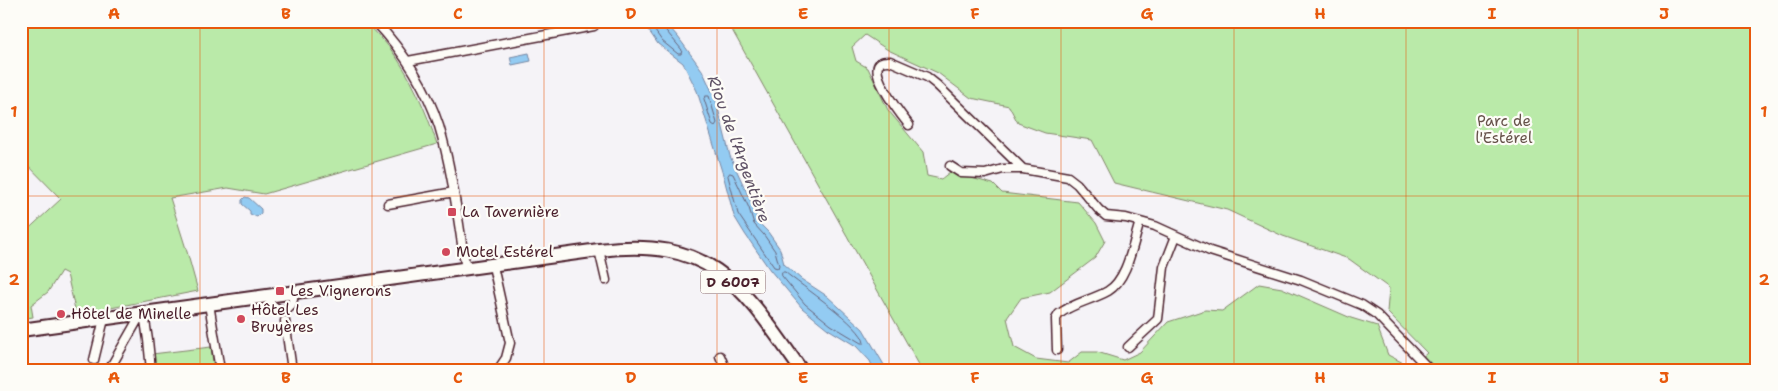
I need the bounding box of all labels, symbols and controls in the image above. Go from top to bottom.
text: A [108,3,120,24]
text: B [281,3,291,24]
text: C [453,3,463,24]
text: D [625,3,637,24]
text: E [798,3,808,24]
text: F [970,3,980,24]
text: G [1141,3,1154,24]
text: H [1314,3,1326,24]
text: I [1488,3,1497,24]
text: J [1659,3,1669,24]
water label: Riou de l'Argentière [703,73,775,225]
text: 1 [10,101,18,122]
text: 1 [1760,101,1768,122]
park label: Parc de l'Estérel [1476,111,1533,148]
place label: La Tavernière [462,202,559,222]
marker: La Tavernière [446,206,458,218]
place label: Motel Estérel [456,242,554,262]
marker: Motel Estérel [440,246,452,258]
text: 2 [8,269,20,290]
text: 2 [1758,269,1770,290]
road number: D 6007 [700,270,766,294]
place label: Les Vignerons [290,281,391,301]
marker: Les Vignerons [274,285,286,297]
place label: Hôtel Les Bruyères [251,300,319,337]
place label: Hôtel de Minelle [71,304,191,324]
marker: Hôtel de Minelle [55,308,67,320]
marker: Hôtel Les Bruyères [235,313,247,325]
text: A [108,367,120,388]
text: B [281,367,291,388]
text: C [453,367,463,388]
text: D [625,367,637,388]
text: E [798,367,808,388]
text: F [970,367,980,388]
text: G [1141,367,1154,388]
text: H [1314,367,1326,388]
text: I [1488,367,1497,388]
text: J [1659,367,1669,388]

